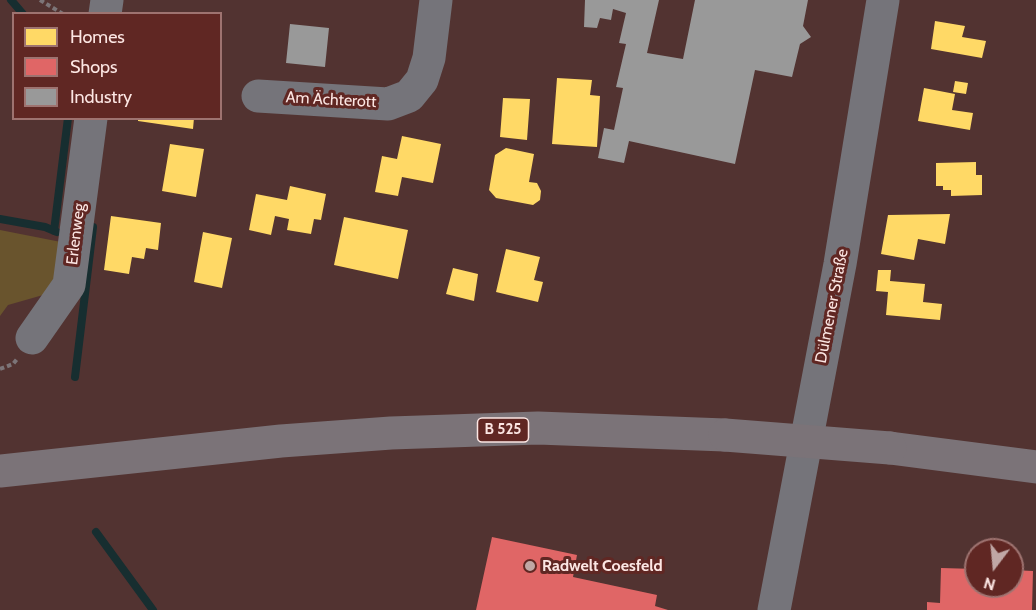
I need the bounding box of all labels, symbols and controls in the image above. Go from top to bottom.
legend [12,12,222,120]
text: Homes [70,26,125,48]
text: Shops [70,56,118,78]
text: Industry [70,86,132,108]
street label: Am Ächterott [285,88,377,112]
street label: Erlenweg [63,202,89,266]
street label: Dülmener Straße [811,247,853,365]
road number: B 525 [478,418,528,442]
north arrow [964,538,1024,598]
place label: Radwelt Coesfeld [542,556,663,576]
marker: Radwelt Coesfeld [523,559,537,573]
text: N [981,573,998,595]

